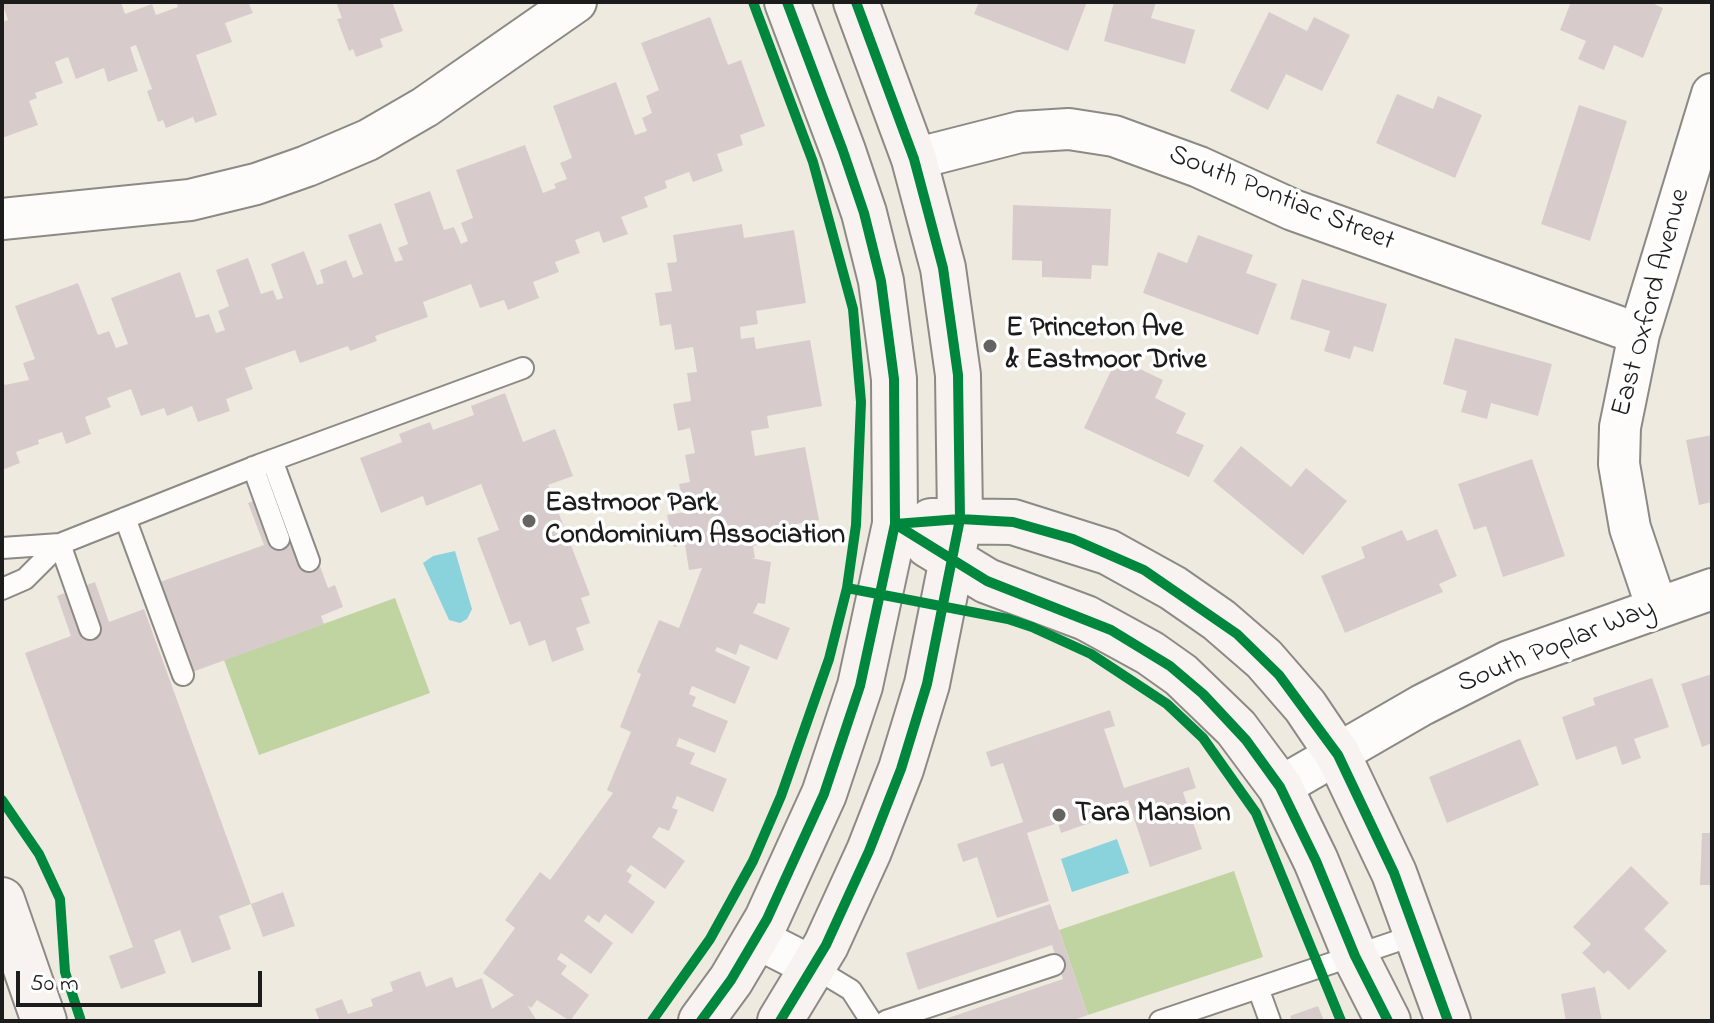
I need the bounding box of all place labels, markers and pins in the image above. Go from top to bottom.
place label: E Princeton Ave & Eastmoor Drive [1006,313,1207,379]
marker: E Princeton Ave & Eastmoor Drive [981,337,999,355]
place label: Eastmoor Park Condominium Association [545,488,845,554]
marker: Eastmoor Park Condominium Association [520,512,538,530]
place label: Tara Mansion [1075,798,1231,832]
marker: Tara Mansion [1050,806,1068,824]

